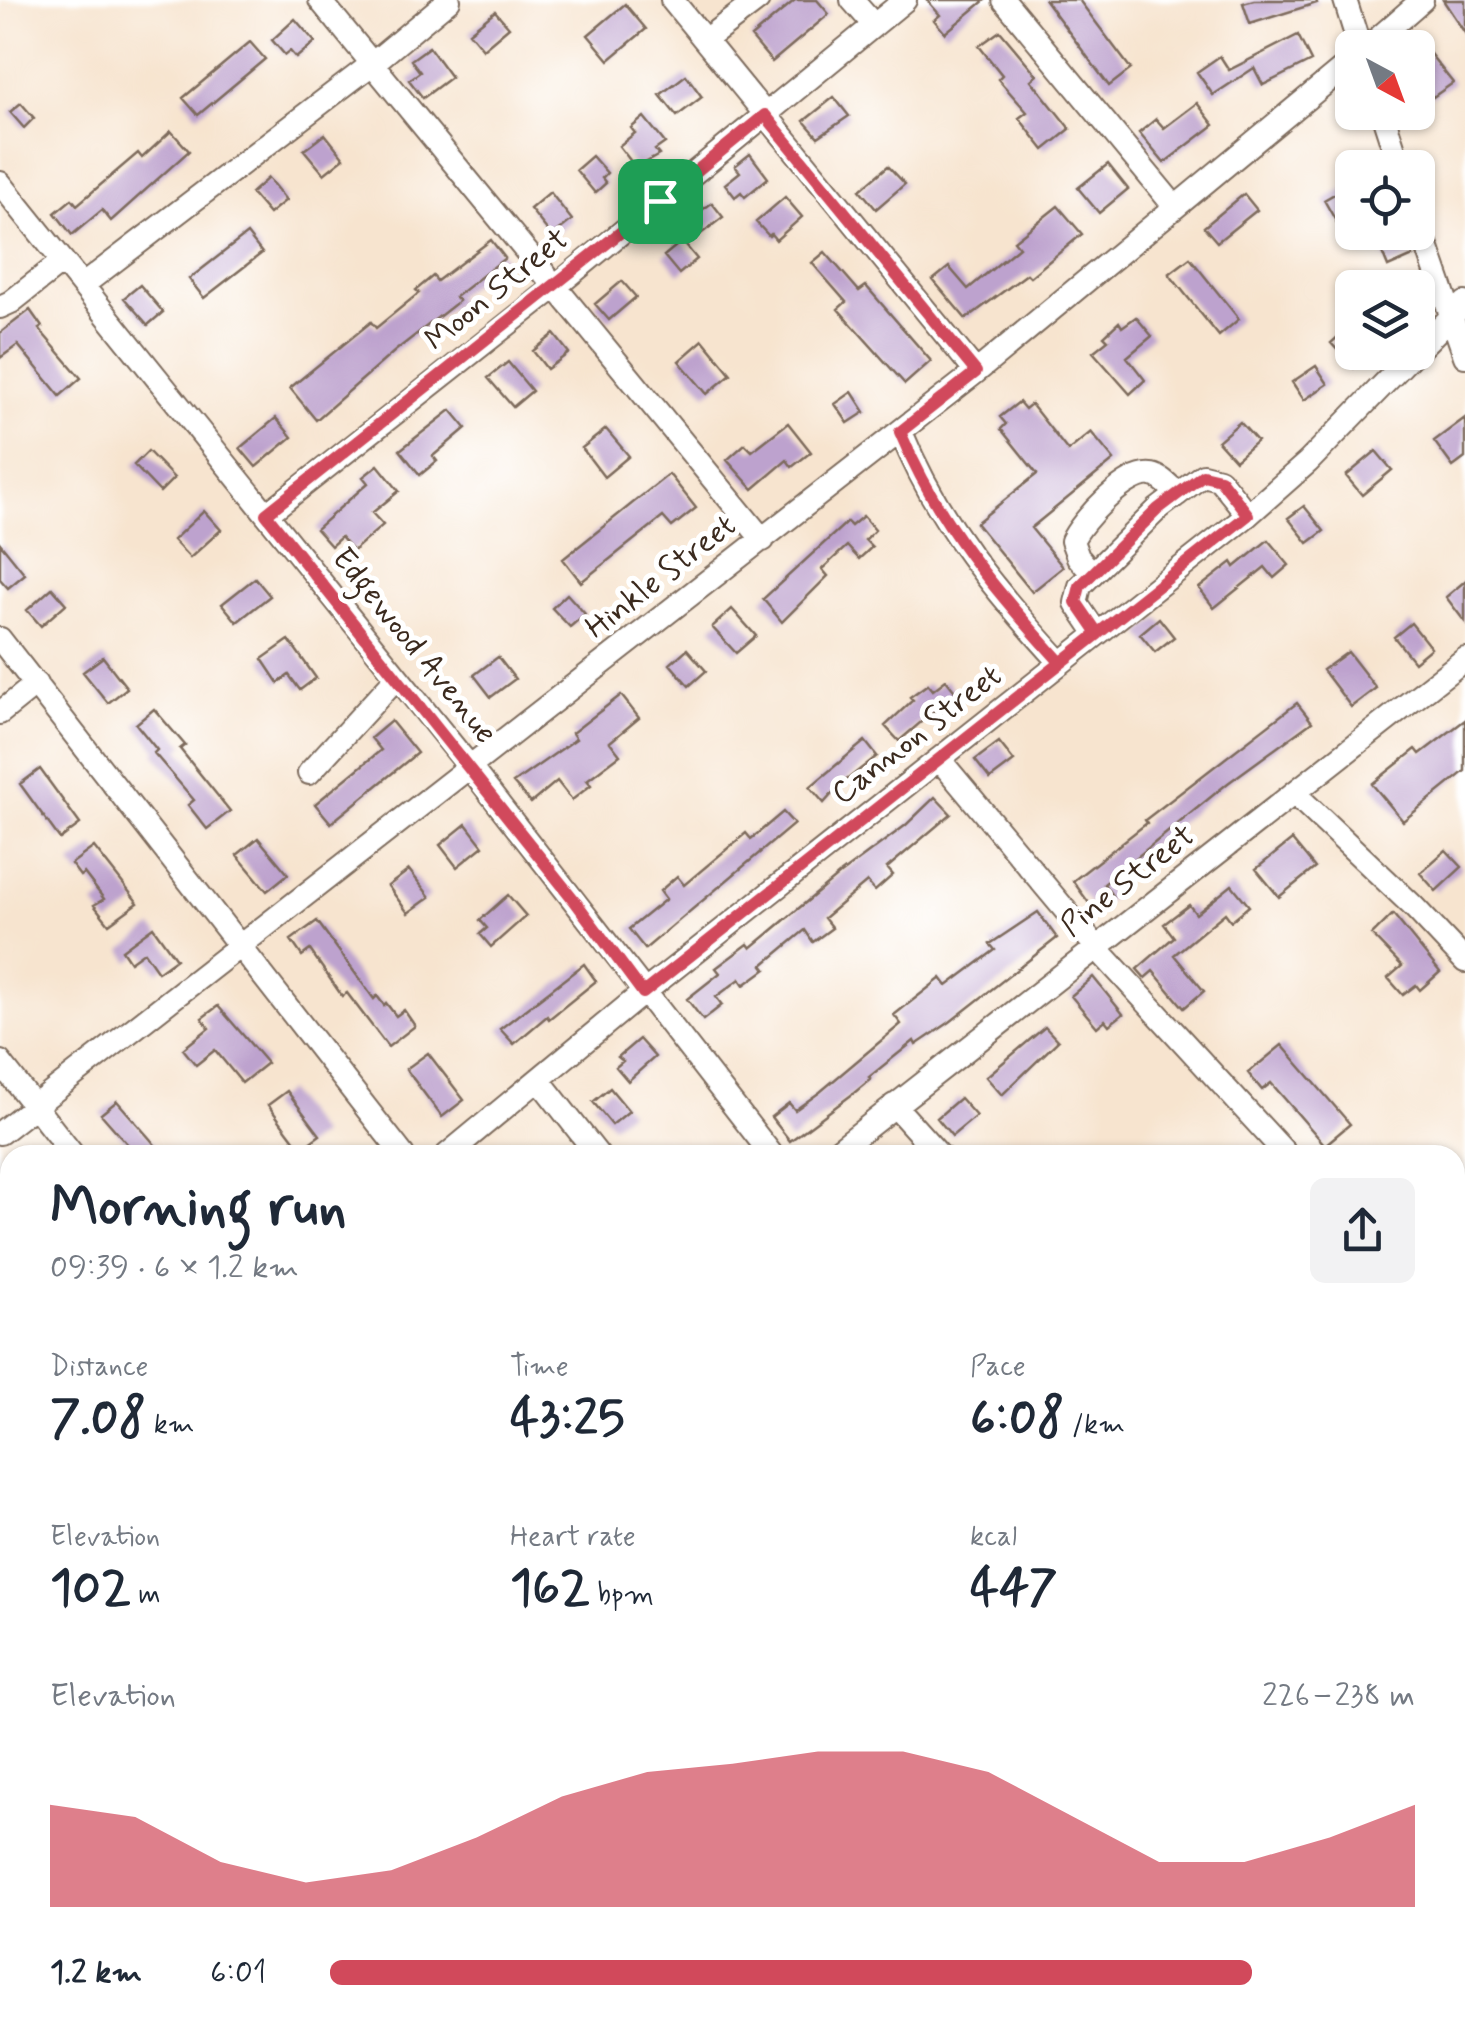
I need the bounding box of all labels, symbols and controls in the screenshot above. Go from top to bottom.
north arrow [1335,30,1435,130]
map controls [1335,30,1435,370]
button: locate [1335,150,1435,250]
pin [618,159,703,244]
icon: arrive [633,174,688,229]
street label: Moon Street [416,219,578,361]
button: layers [1335,270,1435,370]
street label: Hinkle Street [577,505,745,649]
street label: Edgewood Avenue [319,539,506,755]
street label: Cannon Street [823,655,1011,815]
street label: Pine Street [1052,815,1204,947]
text: Morning run [50,1173,347,1245]
button: share [1310,1178,1415,1283]
text: 09:39 · 6 × 1.2 km [50,1247,299,1289]
text: Distance [50,1349,148,1386]
text: Time [510,1349,569,1386]
text: Pace [970,1349,1026,1386]
text: 7.08 [50,1386,146,1452]
text: 43:25 [510,1386,625,1452]
text: 6:08 [970,1386,1064,1452]
text: km [146,1407,195,1444]
text: /km [1064,1407,1125,1444]
text: Elevation [50,1519,160,1556]
text: Heart rate [510,1519,636,1556]
text: kcal [970,1519,1017,1556]
text: 102 [50,1556,131,1622]
text: 162 [510,1556,590,1622]
text: 447 [970,1556,1057,1622]
text: m [131,1577,161,1614]
text: bpm [590,1577,654,1614]
text: Elevation [50,1675,176,1717]
text: 226–238 m [1262,1675,1415,1717]
text: 1.2 km [50,1952,142,1994]
text: 6:01 [210,1952,267,1994]

